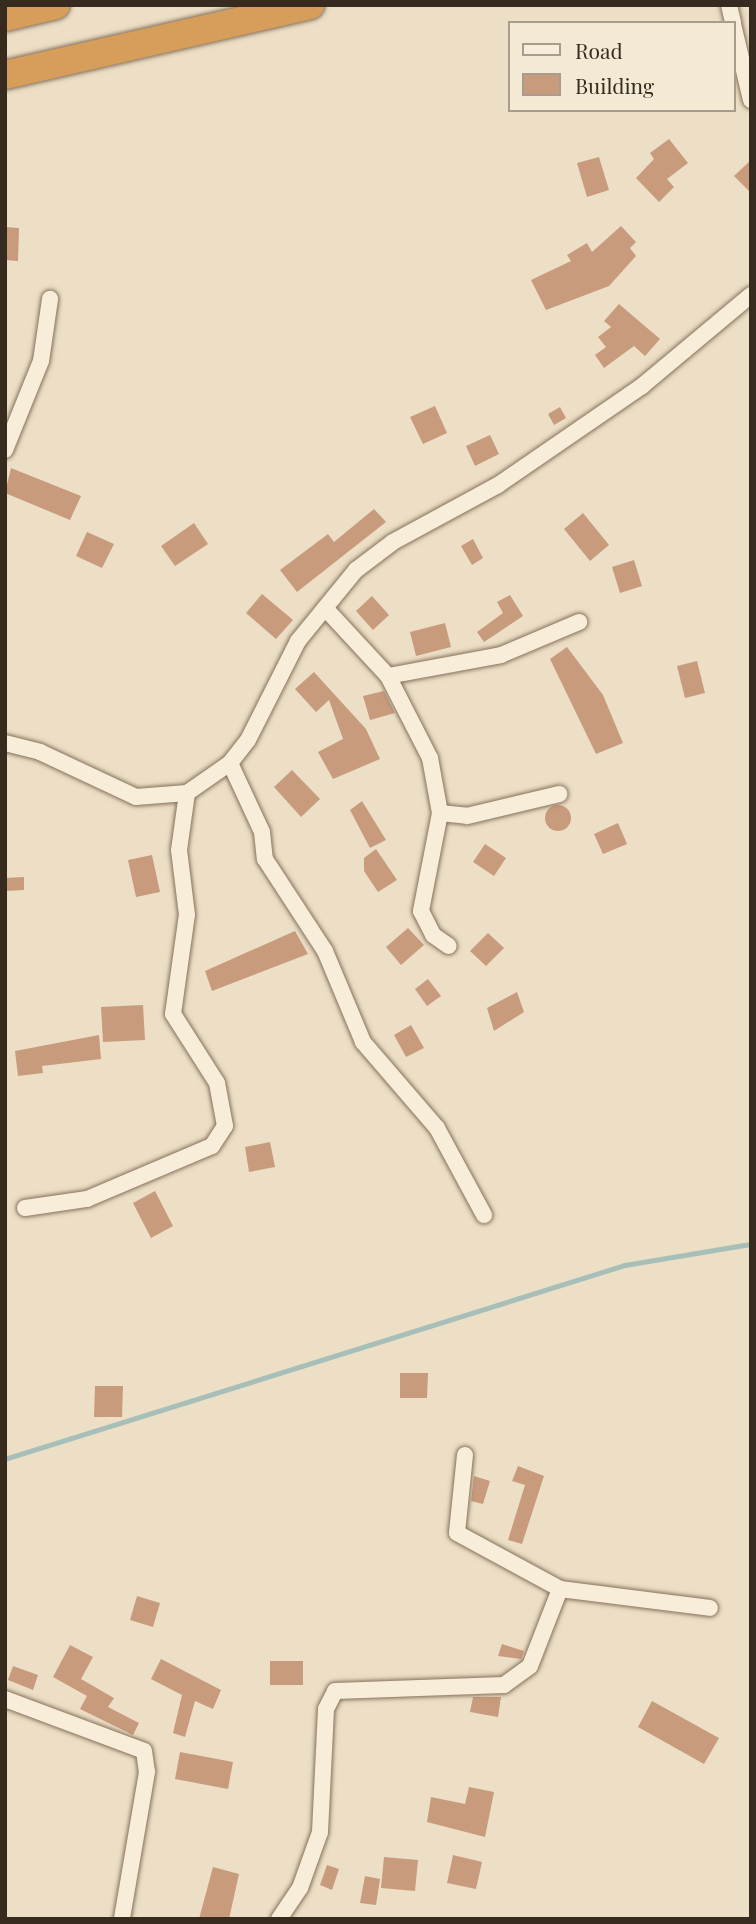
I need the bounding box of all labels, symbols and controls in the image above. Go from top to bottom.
legend [508,21,735,112]
text: Road [575,36,623,64]
text: Building [575,71,654,99]

